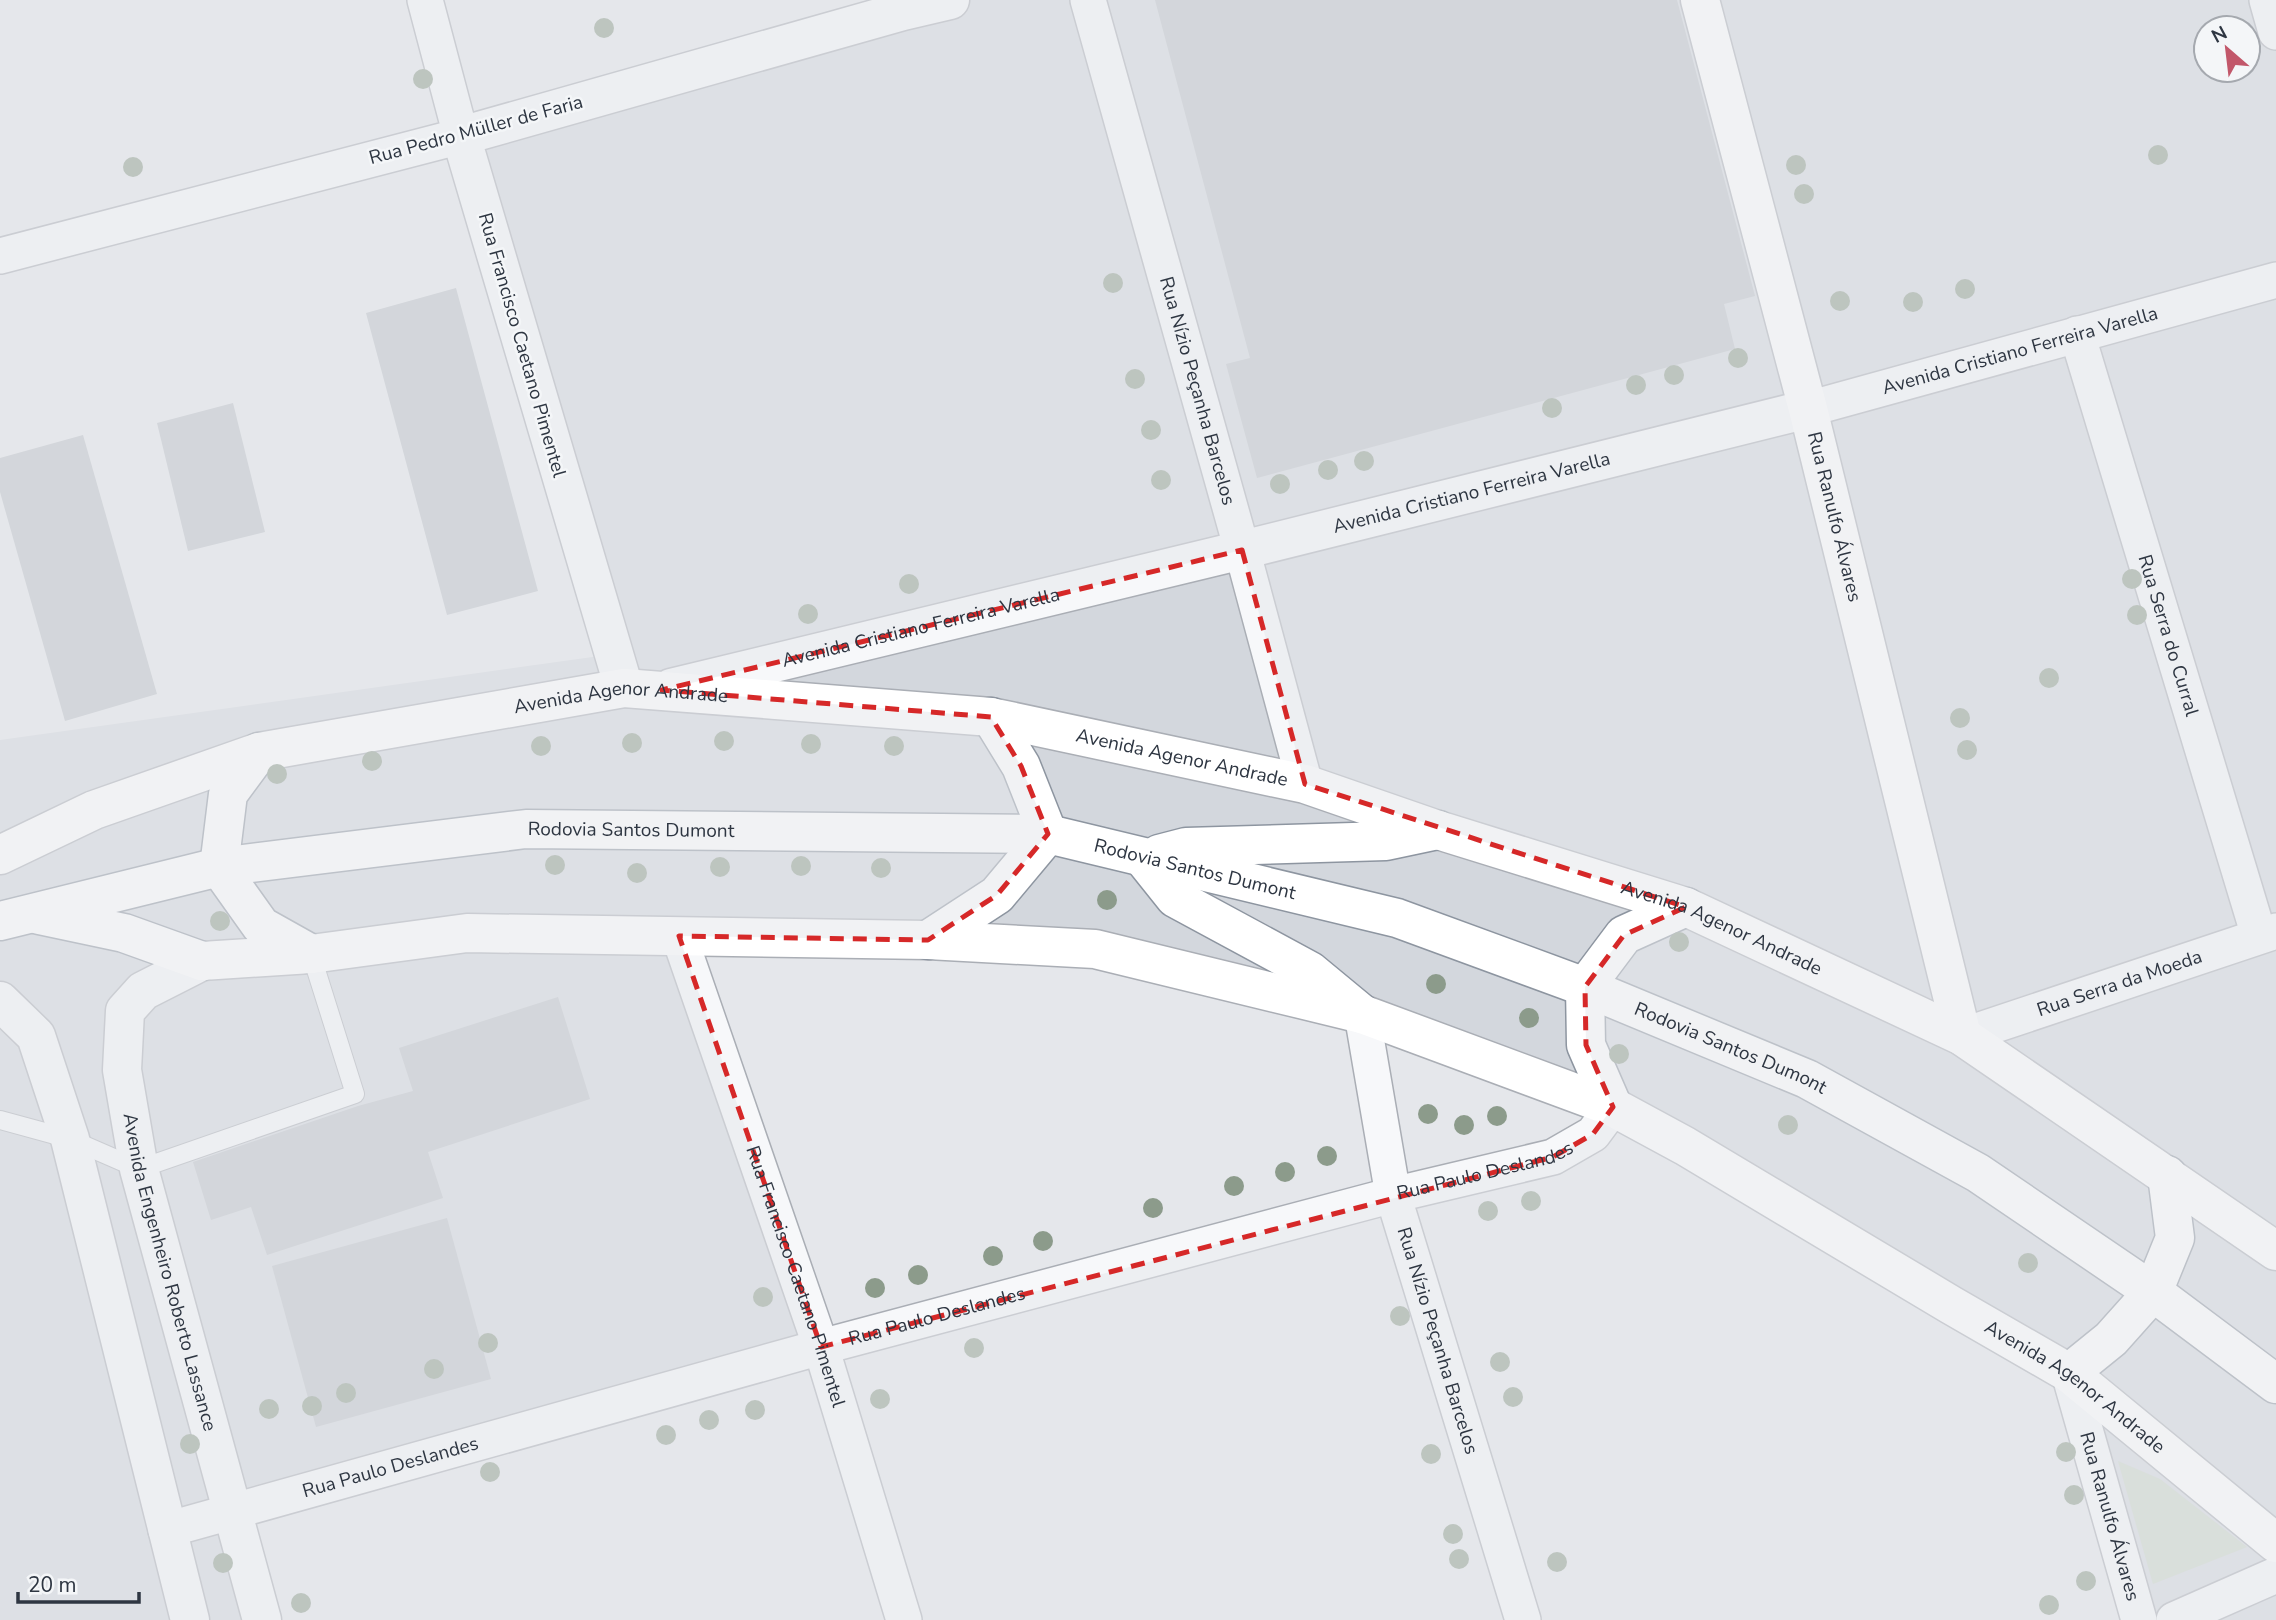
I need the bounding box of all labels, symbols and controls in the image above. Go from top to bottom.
north arrow [2192,14,2262,84]
text: N [2207,20,2232,50]
street label: Rua Pedro Müller de Faria [366,89,586,171]
street label: Rua Francisco Caetano Pimentel [472,210,572,481]
street label: Rua Nízio Peçanha Barcelos [1153,274,1242,508]
street label: Avenida Cristiano Ferreira Varella [1879,300,2161,401]
street label: Rua Ranulfo Álvares [1801,429,1868,605]
street label: Avenida Cristiano Ferreira Varella [1330,446,1613,540]
street label: Rua Serra do Curral [2131,552,2205,720]
street label: Avenida Cristiano Ferreira Varella [779,582,1062,674]
street label: Avenida Agenor Andrade [512,675,729,720]
street label: Avenida Agenor Andrade [1073,722,1290,793]
street label: Rodovia Santos Dumont [528,816,735,844]
street label: Rodovia Santos Dumont [1091,833,1299,906]
street label: Avenida Agenor Andrade [1618,875,1826,982]
street label: Rua Serra da Moeda [2033,944,2205,1023]
street label: Rodovia Santos Dumont [1630,996,1832,1101]
street label: Avenida Engenheiro Roberto Lassance [117,1111,223,1434]
street label: Rua Paulo Deslandes [1394,1135,1578,1207]
street label: Rua Francisco Caetano Pimentel [739,1142,852,1411]
street label: Rua Nízio Peçanha Barcelos [1391,1224,1485,1457]
street label: Rua Paulo Deslandes [846,1280,1028,1352]
street label: Avenida Agenor Andrade [1980,1314,2171,1460]
street label: Rua Ranulfo Álvares [2073,1429,2146,1604]
street label: Rua Paulo Deslandes [299,1430,481,1504]
scale bar [18,1560,138,1604]
text: 20 m [28,1571,77,1599]

